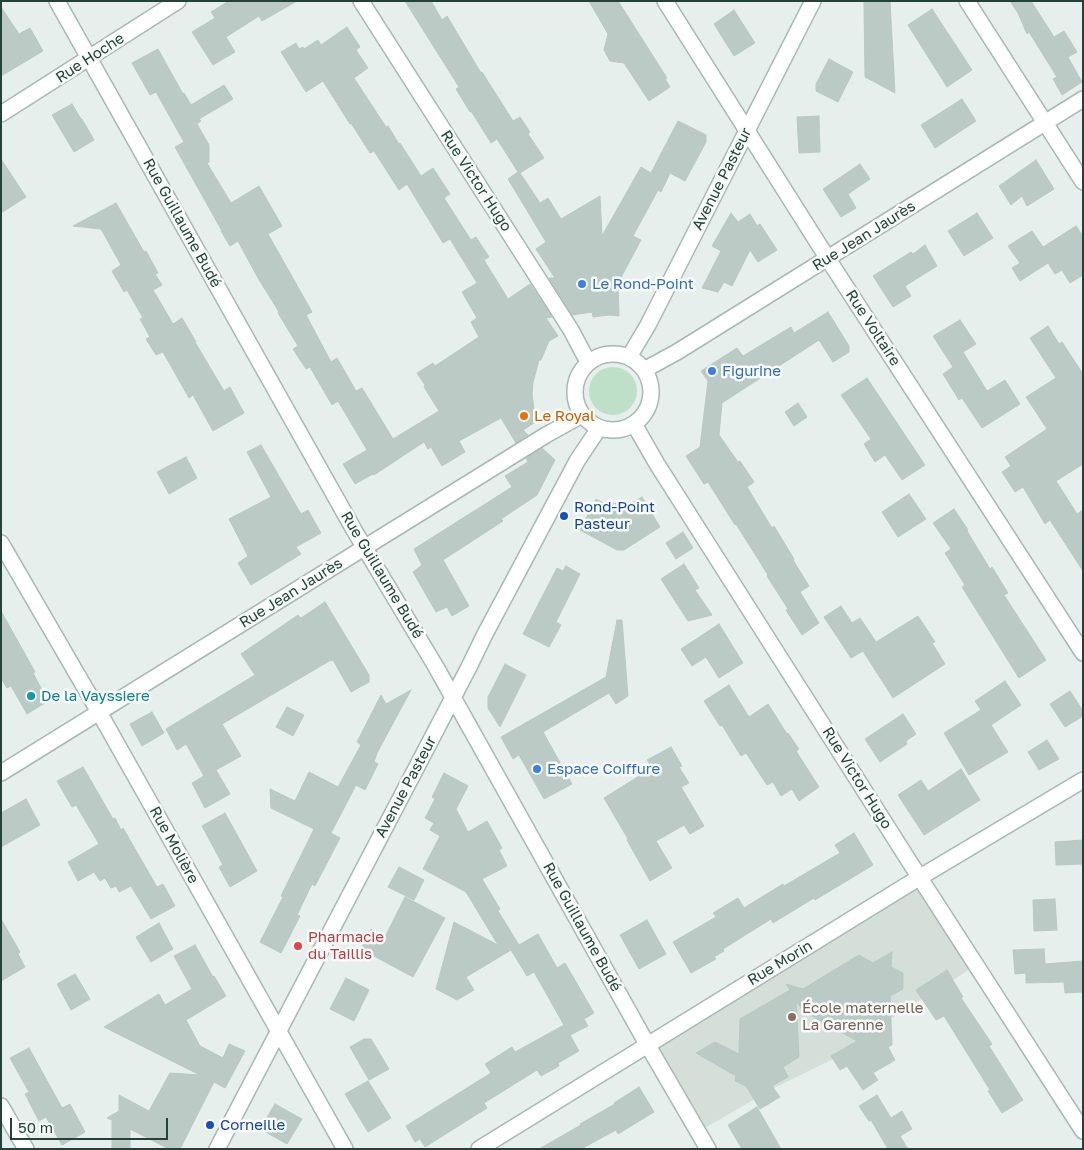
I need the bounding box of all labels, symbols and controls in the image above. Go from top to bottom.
street label: Rue Hoche [52,29,128,87]
street label: Avenue Pasteur [688,125,756,233]
street label: Rue Victor Hugo [437,127,515,235]
street label: Rue Guillaume Budé [139,155,225,291]
street label: Rue Jean Jaurès [809,197,919,275]
place label: Le Rond-Point [592,275,694,293]
marker: Le Rond-Point [576,278,588,290]
street label: Rue Voltaire [842,287,904,369]
place label: Figurine [722,362,781,380]
marker: Figurine [706,365,718,377]
place label: Le Royal [534,407,595,425]
marker: Le Royal [518,410,530,422]
place label: Rond-Point Pasteur [574,498,655,533]
street label: Rue Guillaume Budé [337,508,427,642]
marker: Rond-Point Pasteur [558,510,570,522]
street label: Rue Jean Jaurès [236,554,346,632]
place label: De la Vayssiere [41,687,150,705]
marker: De la Vayssiere [25,690,37,702]
street label: Rue Victor Hugo [818,724,896,832]
street label: Avenue Pasteur [372,733,440,841]
place label: Espace Coiffure [547,760,660,778]
marker: Espace Coiffure [531,763,543,775]
street label: Rue Molière [145,803,203,887]
street label: Rue Guillaume Budé [539,859,625,995]
place label: Pharmacie du Taillis [308,928,384,963]
street label: Rue Morin [744,937,816,989]
marker: Pharmacie du Taillis [292,940,304,952]
place label: École maternelle La Garenne [802,999,923,1034]
marker: École maternelle La Garenne [786,1011,798,1023]
scale bar [12,1108,170,1140]
place label: Corneille [220,1116,285,1134]
text: 50 m [18,1118,53,1136]
marker: Corneille [204,1119,216,1131]

